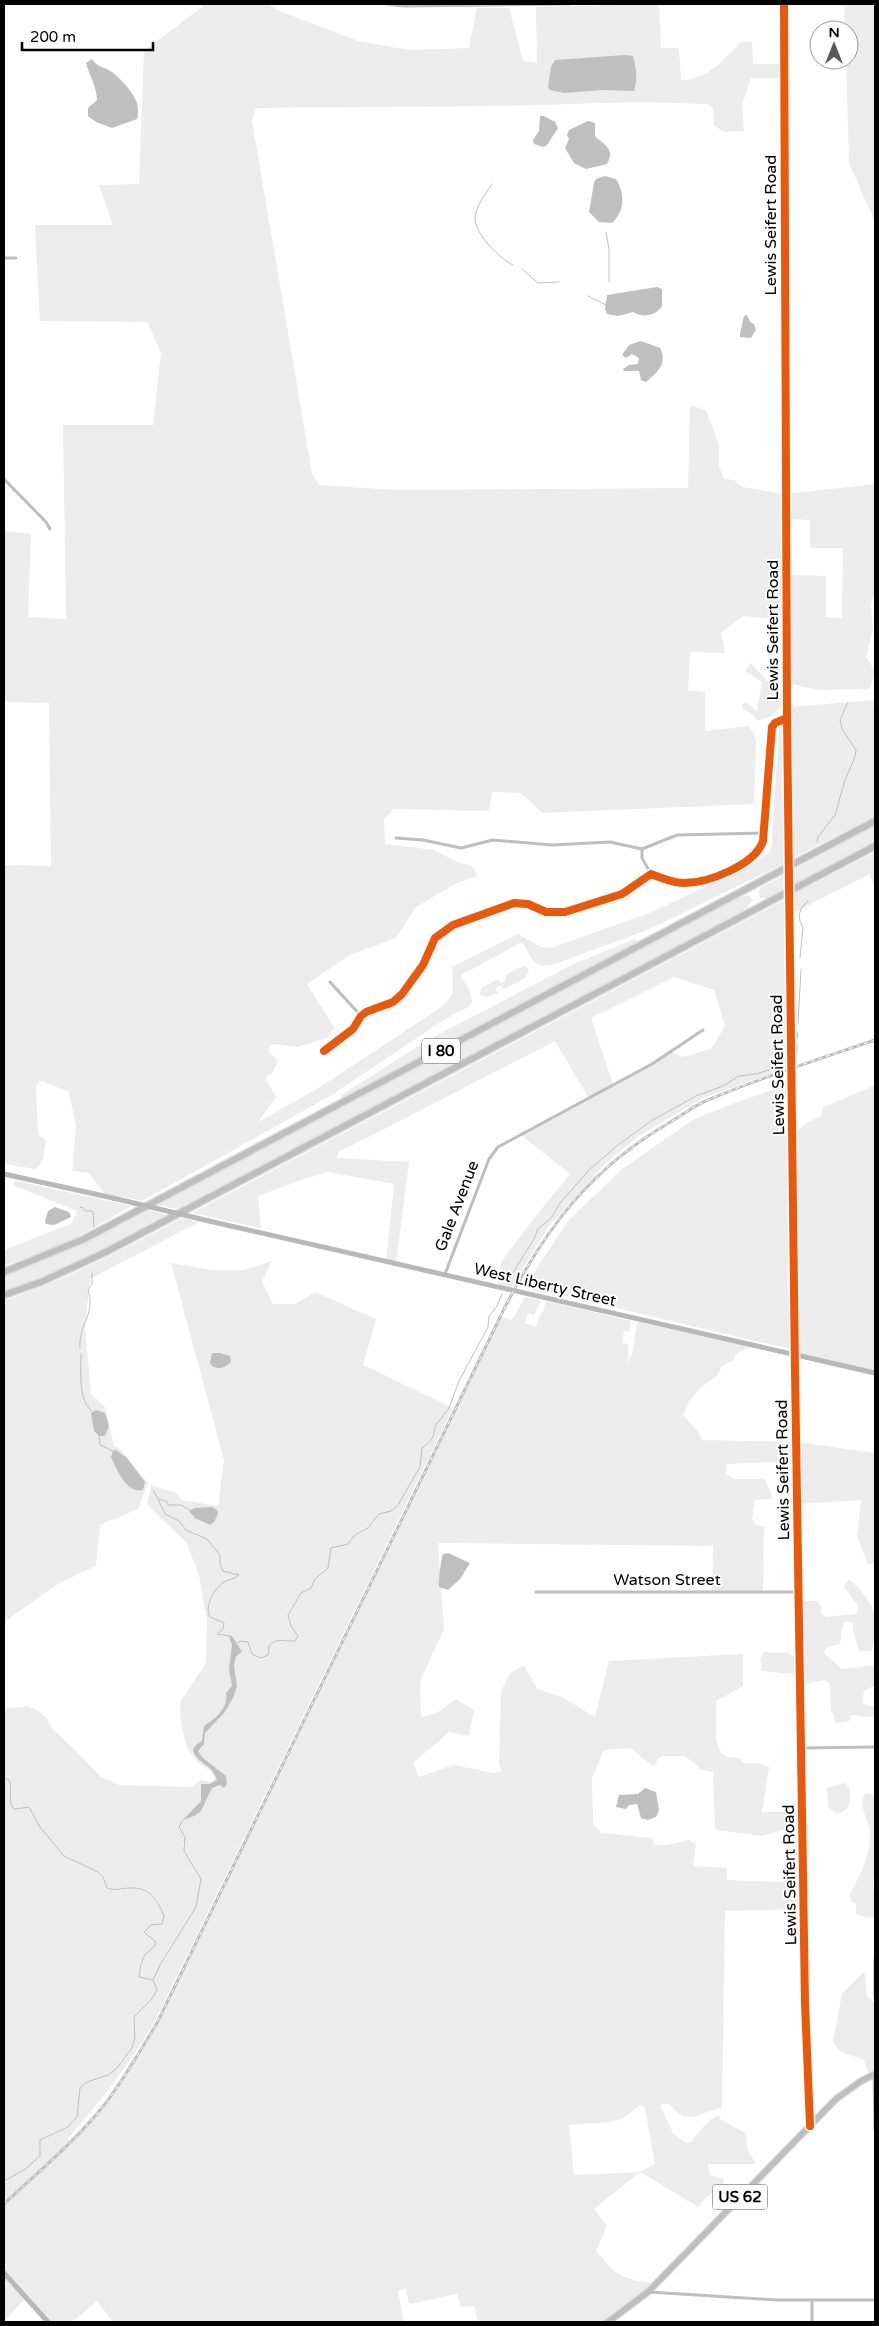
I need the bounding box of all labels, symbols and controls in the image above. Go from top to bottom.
scale bar [22,20,154,52]
north arrow [809,20,859,70]
text: N [828,24,840,41]
text: 200 m [30,28,76,46]
street label: Lewis Seifert Road [761,155,781,295]
street label: Lewis Seifert Road [763,560,783,700]
street label: Lewis Seifert Road [767,994,789,1136]
road number: I 80 [422,1038,460,1064]
street label: Gale Avenue [431,1158,483,1254]
street label: West Liberty Street [472,1259,618,1311]
street label: Lewis Seifert Road [772,1399,794,1541]
street label: Watson Street [613,1570,721,1590]
street label: Lewis Seifert Road [779,1804,801,1946]
road number: US 62 [712,2184,768,2210]

